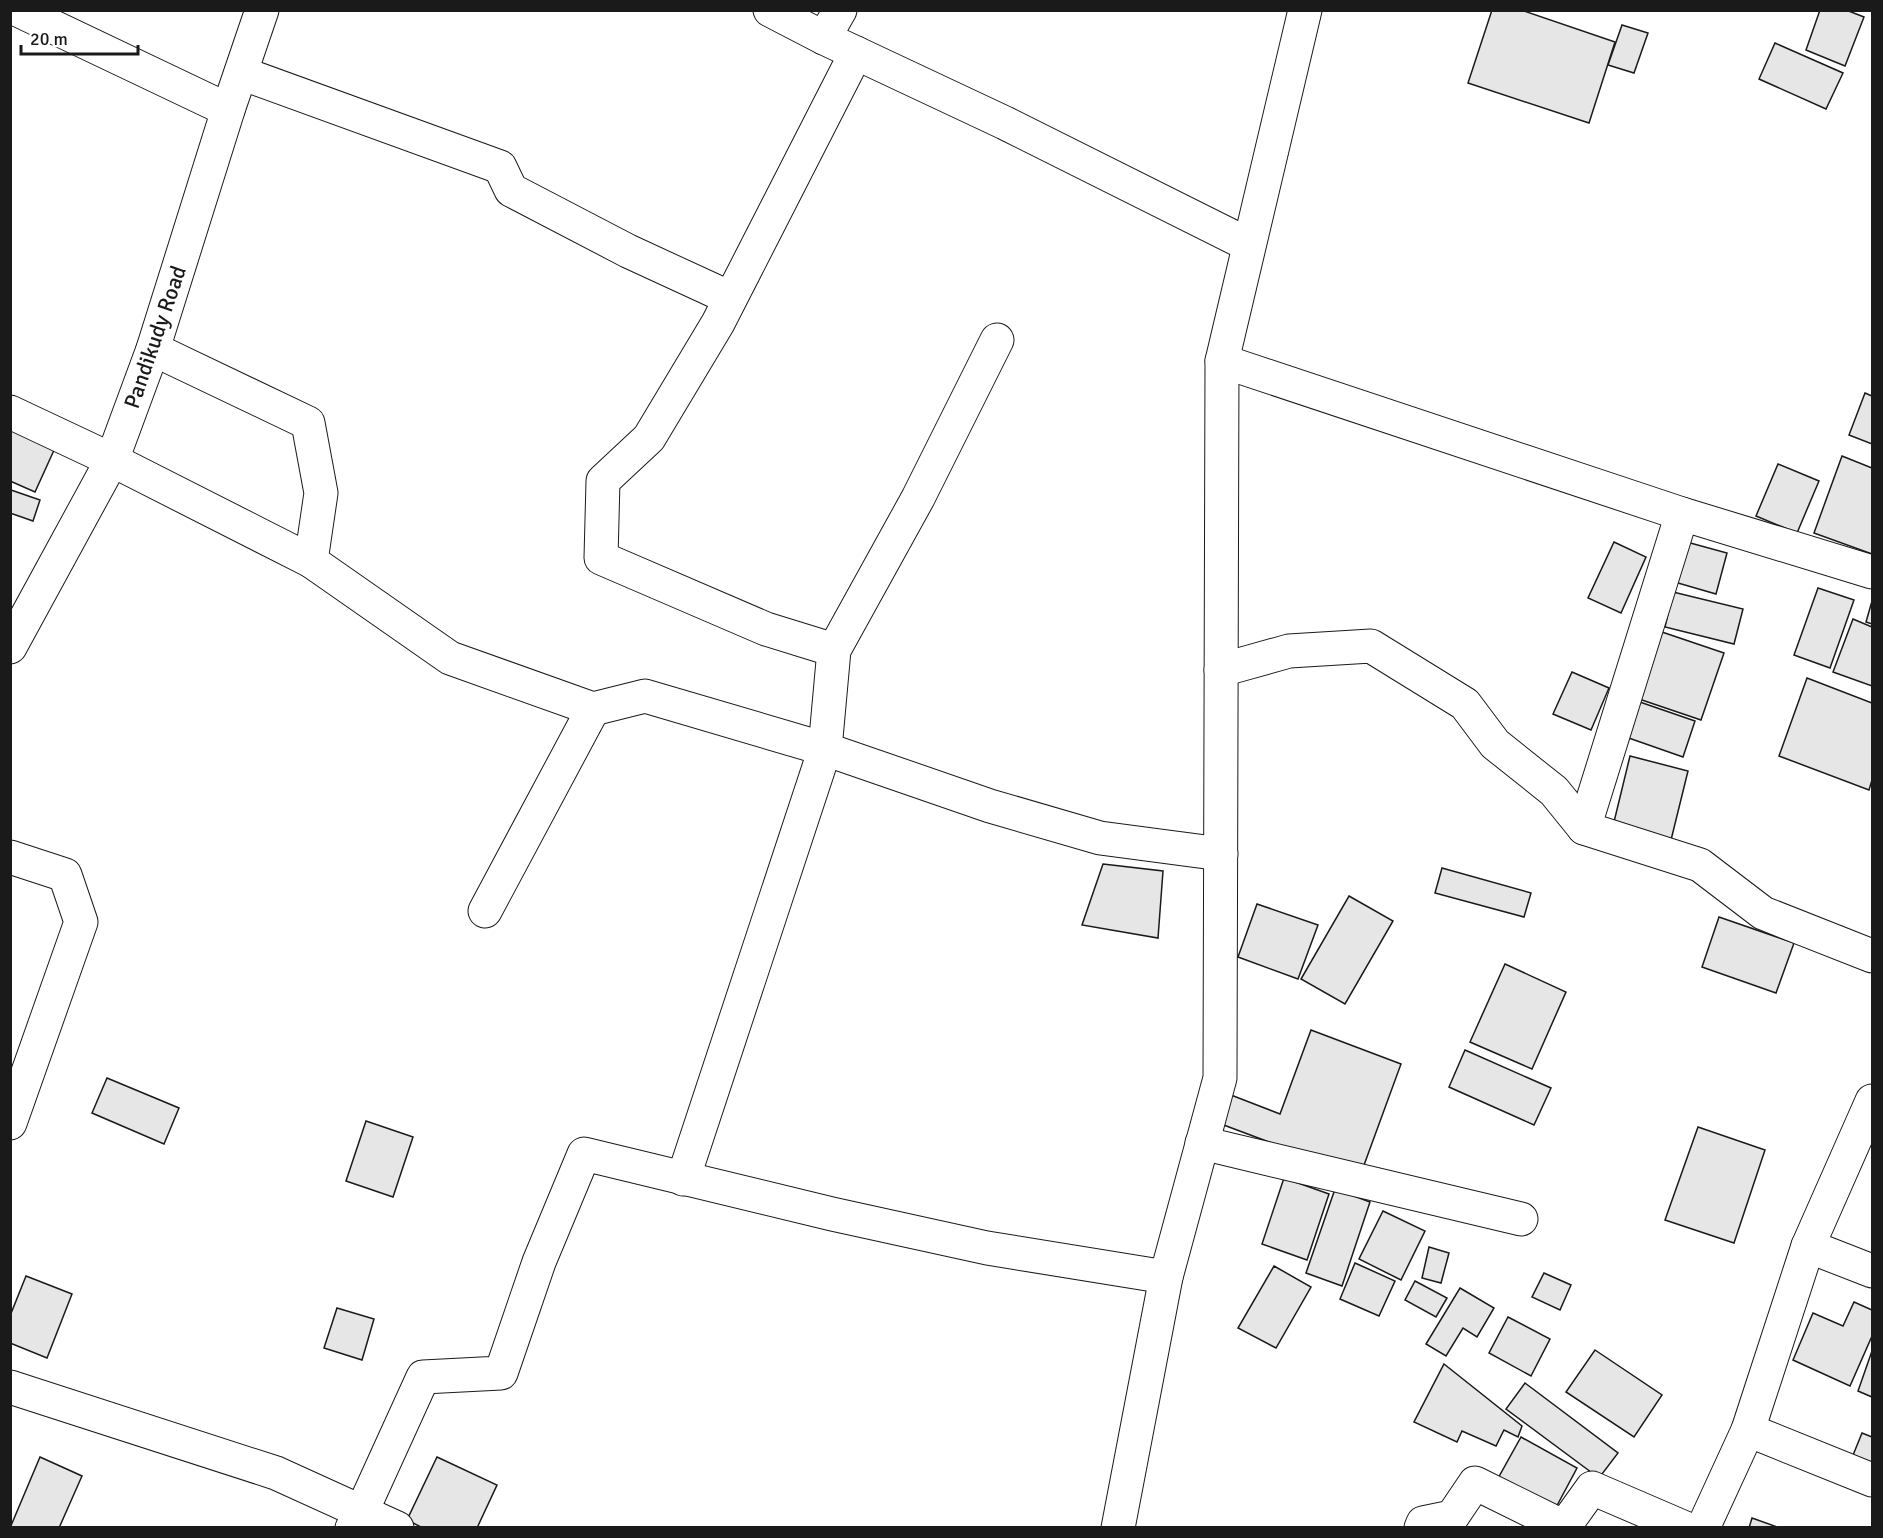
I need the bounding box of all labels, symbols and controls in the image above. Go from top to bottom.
scale bar [21,18,138,56]
text: 20 m [30,28,68,50]
street label: Pandikudy Road [118,262,192,412]

